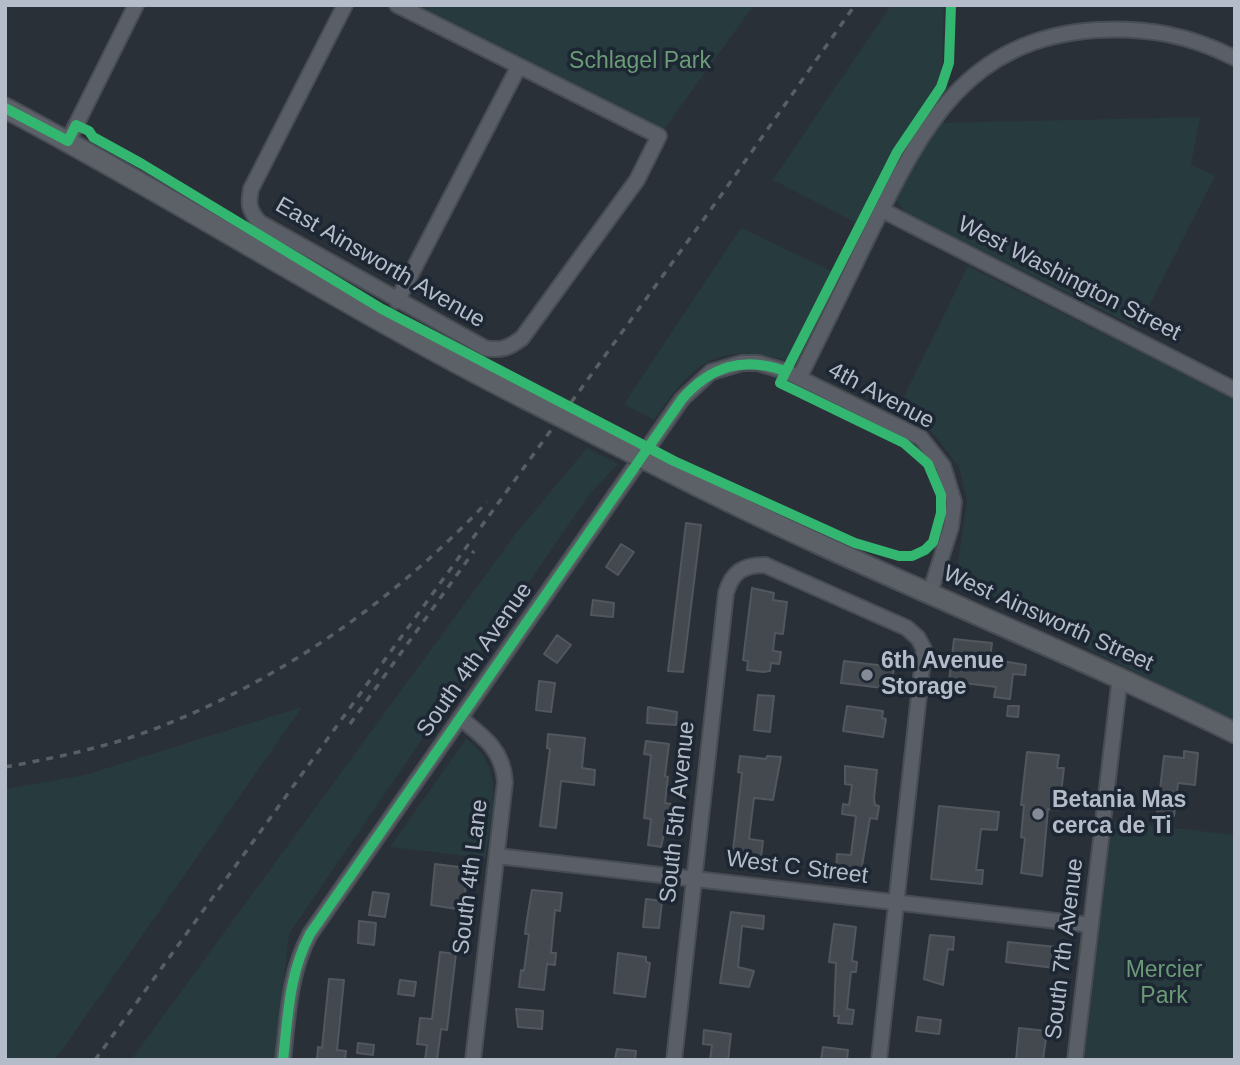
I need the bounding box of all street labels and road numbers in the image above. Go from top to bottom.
street label: East Ainsworth Avenue [270,192,490,334]
street label: West Washington Street [953,211,1185,347]
street label: 4th Avenue [823,357,939,435]
street label: West Ainsworth Street [939,560,1157,678]
street label: South 4th Avenue [411,577,539,743]
street label: South 5th Avenue [655,720,701,904]
street label: South 4th Lane [448,798,494,956]
street label: West C Street [724,846,870,890]
street label: South 7th Avenue [1040,857,1090,1041]

